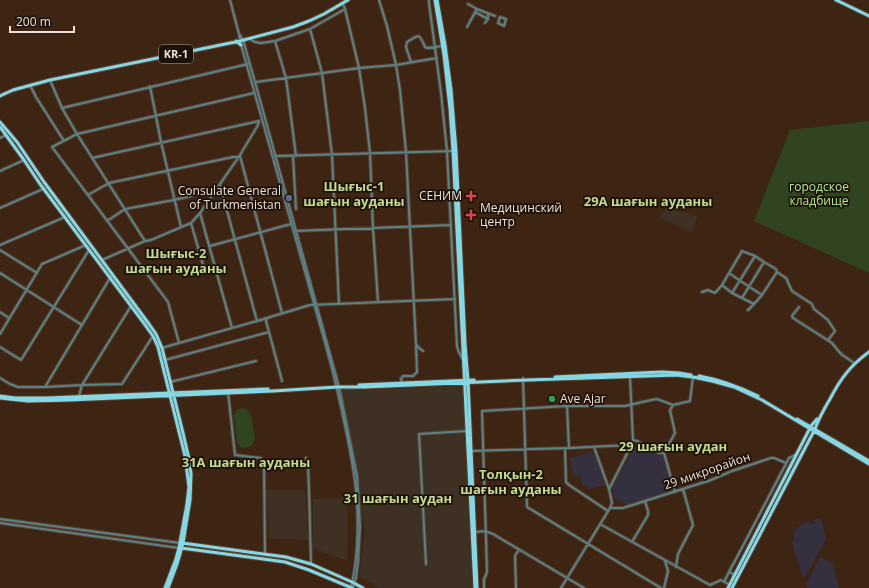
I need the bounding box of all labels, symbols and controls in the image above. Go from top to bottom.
scale bar [10,8,74,34]
text: 200 m [16,13,51,30]
road number: KR-1 [159,45,193,63]
district label: Шығыс-1 шағын ауданы [303,177,405,210]
park label: городское кладбище [789,178,849,209]
place label: Consulate General of Turkmenistan [178,182,281,213]
place label: СЕНИМ [419,187,462,204]
marker: СЕНИМ [465,190,477,202]
district label: 29А шағын ауданы [584,192,712,210]
marker: Consulate General of Turkmenistan [284,193,294,203]
place label: Медицинский центр [480,199,562,230]
marker: Медицинский центр [465,209,477,221]
district label: Шығыс-2 шағын ауданы [125,244,227,277]
place label: Ave Ajar [560,390,606,407]
marker: Ave Ajar [547,394,557,404]
district label: 29 шағын аудан [619,437,727,455]
street label: 29 микрорайон [661,448,752,493]
district label: 31А шағын ауданы [182,453,310,471]
district label: Толқын-2 шағын ауданы [460,465,562,498]
district label: 31 шағын аудан [344,489,452,507]

